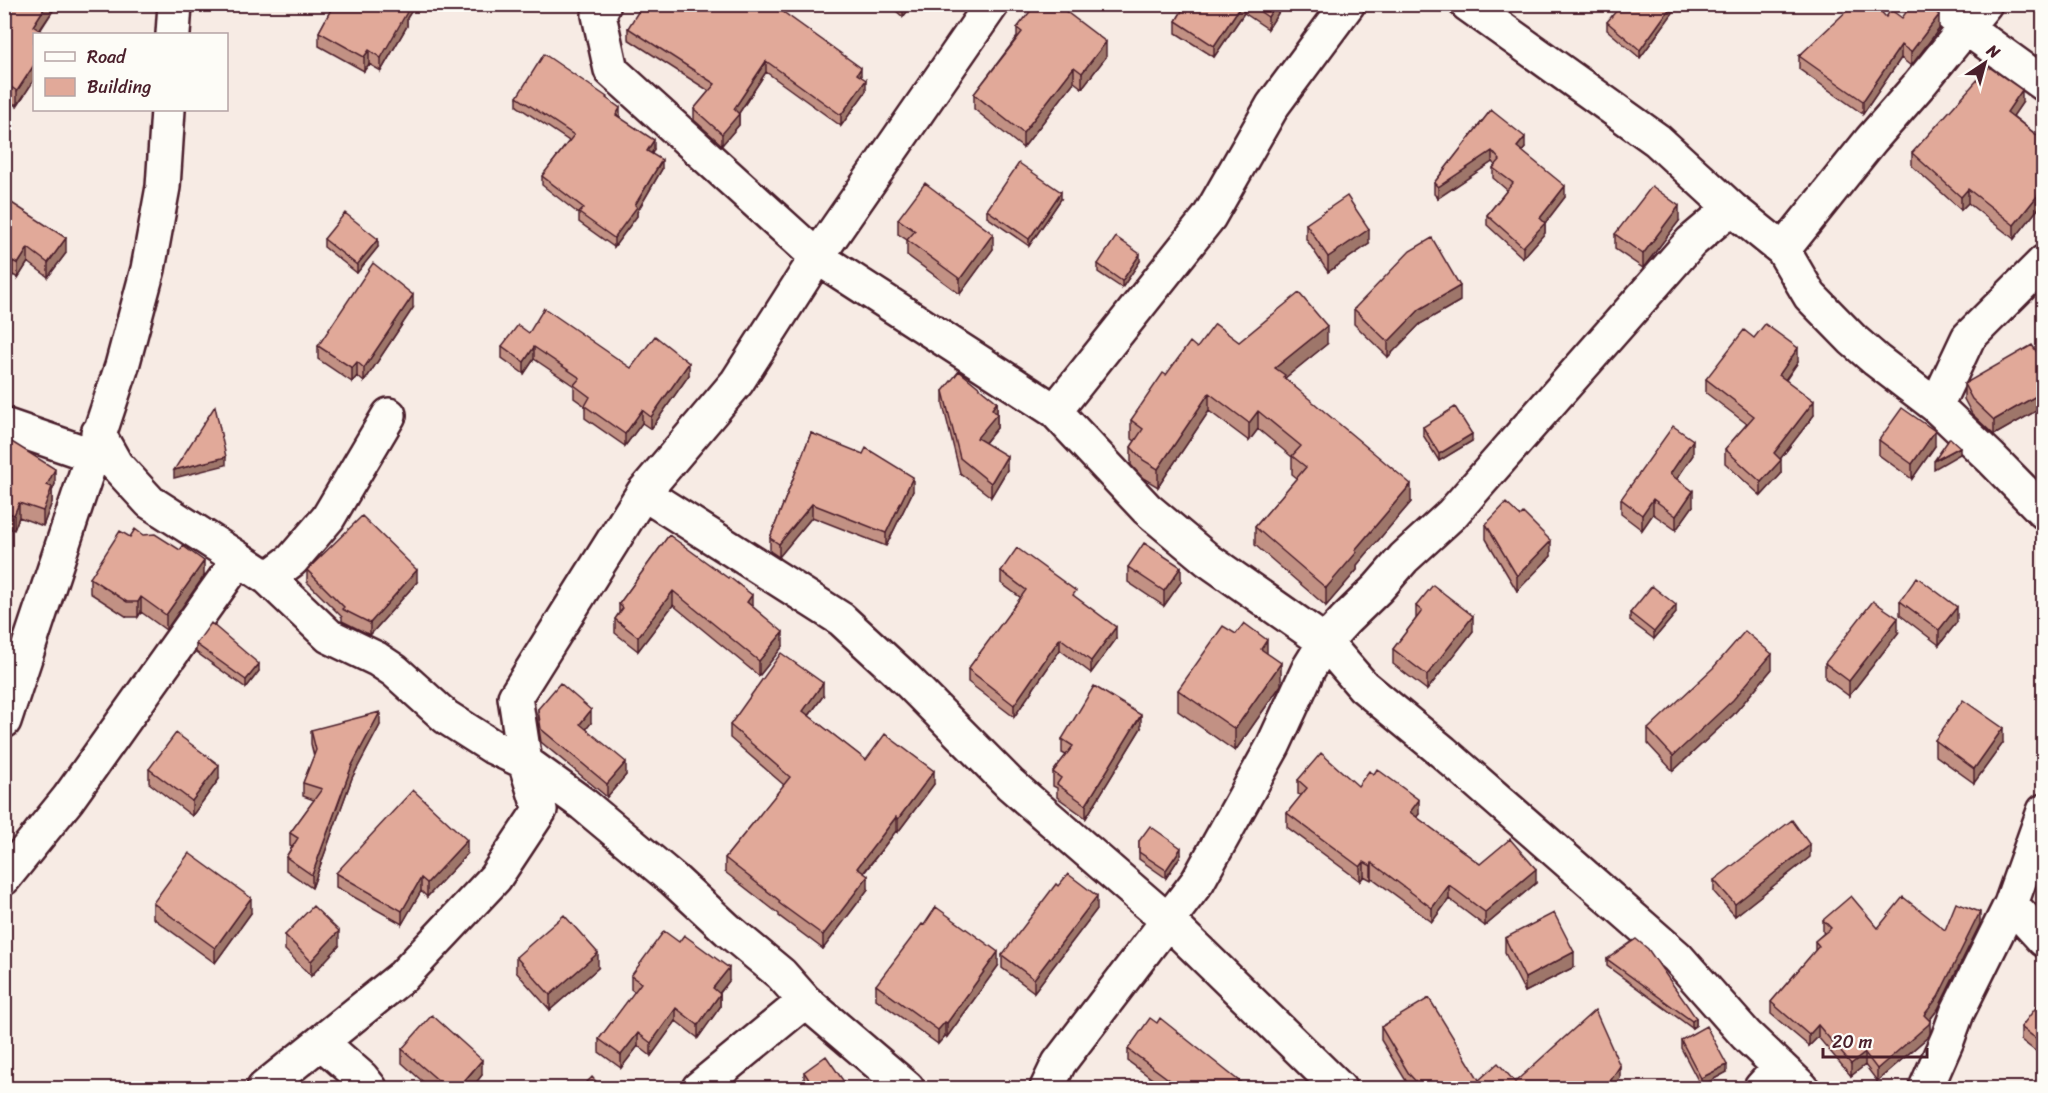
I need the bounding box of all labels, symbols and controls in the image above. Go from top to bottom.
legend [33,33,228,111]
north arrow [1955,33,2015,93]
text: N [1980,36,2007,67]
text: Road [87,41,127,73]
text: Building [87,71,151,103]
scale bar [1823,1021,1926,1059]
text: 20 m [1832,1026,1872,1058]

